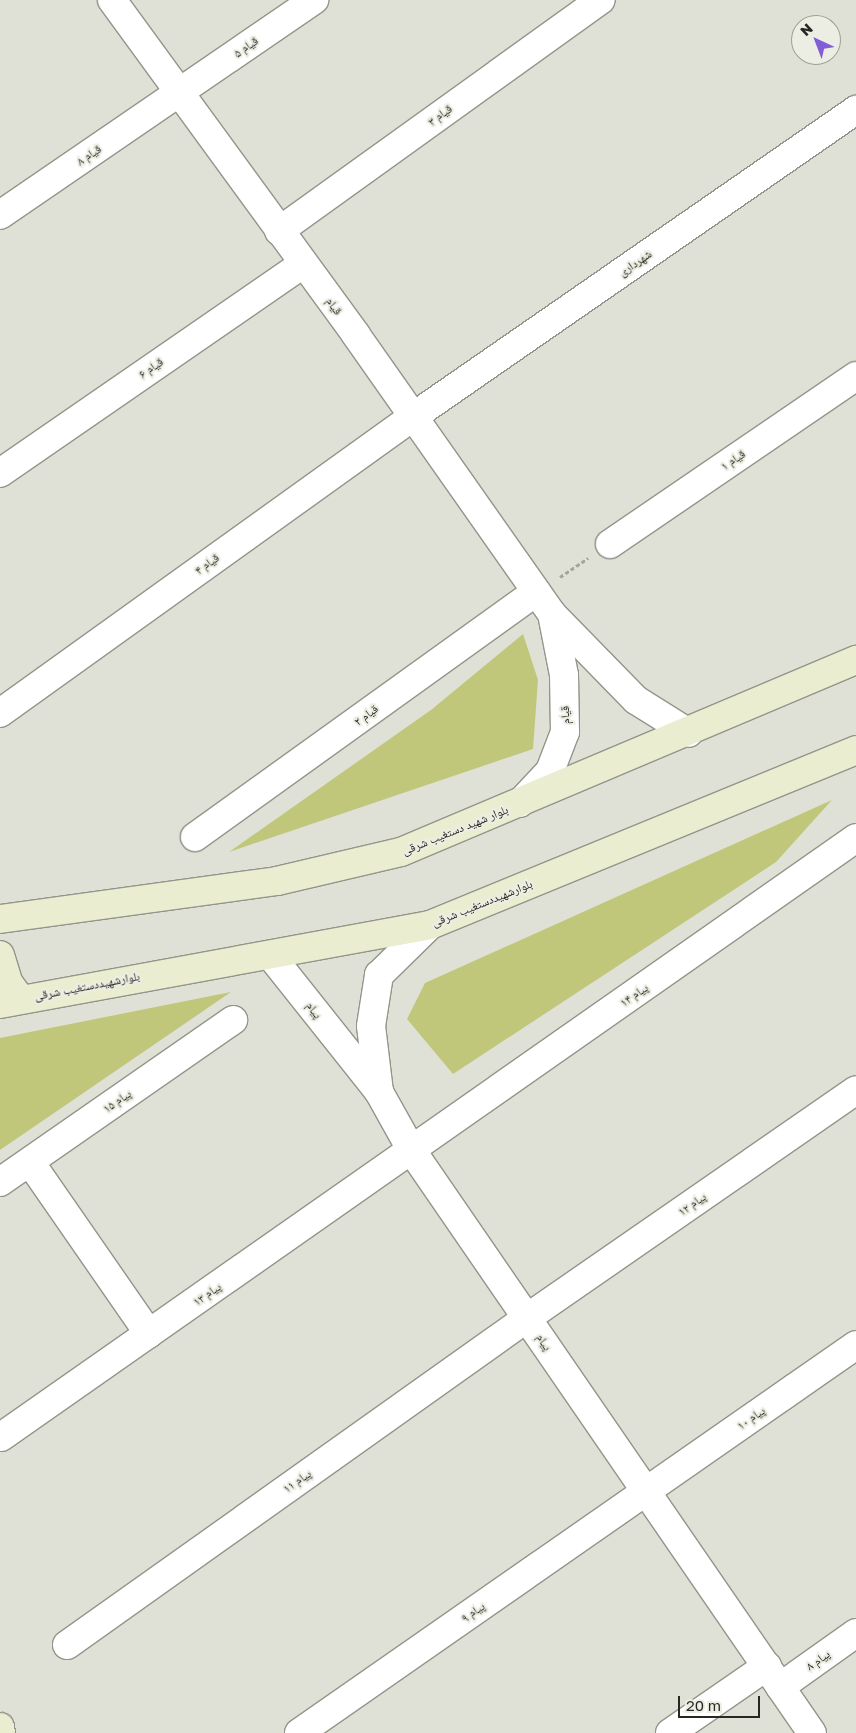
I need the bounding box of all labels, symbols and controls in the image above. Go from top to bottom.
north arrow [791,15,841,65]
text: N [796,20,816,39]
street label: قیام ۵ [231,33,261,61]
street label: قیام ۳ [425,101,455,129]
street label: قیام ۸ [74,142,104,168]
street label: شهرداری [616,246,654,280]
street label: قیام [323,294,345,318]
street label: قیام ۶ [136,354,166,382]
street label: قیام ۱ [718,447,748,473]
street label: قیام ۴ [192,550,222,578]
street label: قیام ۲ [351,701,381,729]
street label: قیام [557,706,573,724]
street label: بلوار شهید دستغیب شرقی [400,802,510,858]
street label: بلوارشهیددستغیب شرقی [430,876,534,930]
street label: بلوارشهیددستغیب شرقی [33,969,141,1003]
street label: پیام ۱۴ [617,980,651,1010]
street label: پیام [303,999,325,1021]
street label: پيام ۱۵ [100,1086,134,1116]
street label: پیام ۱۲ [675,1189,709,1219]
street label: پیام ۱۳ [190,1279,224,1309]
street label: پیام [533,1331,555,1353]
street label: پیام ۱۰ [734,1403,768,1433]
street label: پیام ۱۱ [280,1466,314,1496]
street label: پیام ۹ [458,1599,488,1625]
street label: پیام ۸ [803,1647,833,1673]
scale bar [681,1686,764,1718]
text: 20 m [686,1696,721,1714]

